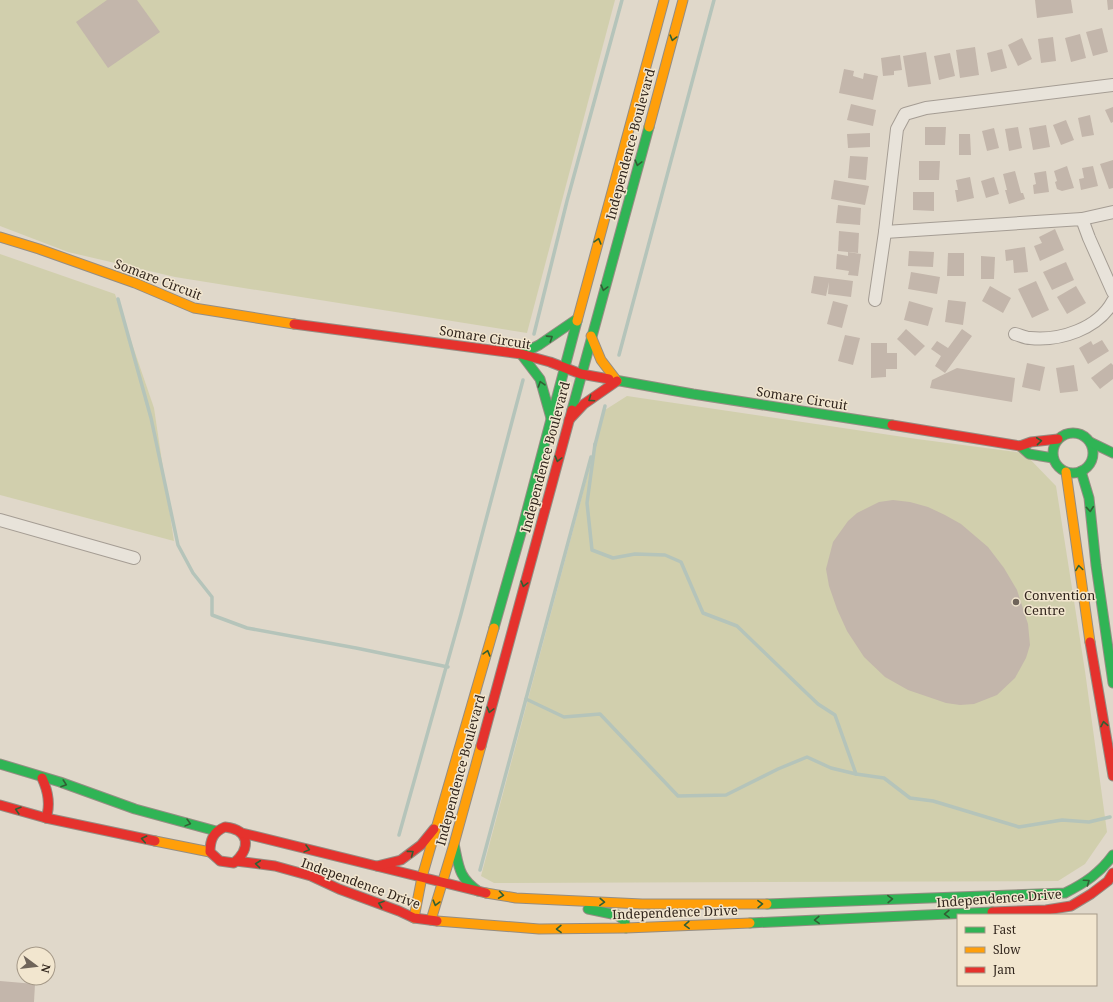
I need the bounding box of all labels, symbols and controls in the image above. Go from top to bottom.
one-way arrow [669,34,678,41]
street label: Independence Boulevard [601,66,659,222]
one-way arrow [635,160,643,166]
one-way arrow [594,237,602,244]
street label: Somare Circuit [112,254,205,304]
one-way arrow [600,285,609,292]
street label: Somare Circuit [438,321,532,353]
one-way arrow [546,335,553,343]
street label: Independence Boulevard [516,379,574,535]
one-way arrow [537,380,546,387]
street label: Somare Circuit [755,382,849,414]
one-way arrow [588,394,595,402]
one-way arrow [1036,437,1042,446]
one-way arrow [554,456,562,462]
one-way arrow [1086,506,1095,512]
one-way arrow [1075,565,1084,571]
one-way arrow [520,581,529,588]
place label: Convention Centre [1024,586,1096,619]
marker: Convention Centre [1011,597,1021,607]
one-way arrow [482,649,491,656]
street label: Independence Boulevard [431,692,489,848]
one-way arrow [486,706,495,713]
one-way arrow [1100,721,1109,727]
one-way arrow [60,779,67,788]
one-way arrow [14,806,21,815]
one-way arrow [184,819,191,827]
one-way arrow [141,835,147,843]
one-way arrow [304,844,310,852]
one-way arrow [406,850,413,857]
street label: Independence Drive [299,853,423,913]
one-way arrow [255,860,261,869]
one-way arrow [1083,879,1090,887]
street label: Independence Drive [936,885,1062,911]
one-way arrow [497,890,504,899]
one-way arrow [887,895,893,903]
one-way arrow [599,897,605,906]
one-way arrow [432,899,441,906]
one-way arrow [757,900,763,908]
one-way arrow [378,901,385,909]
street label: Independence Drive [612,901,738,923]
one-way arrow [944,910,950,918]
legend [957,914,1097,986]
one-way arrow [814,915,820,924]
one-way arrow [684,921,690,929]
text: Fast [993,921,1016,938]
one-way arrow [556,925,562,933]
text: Slow [993,941,1021,958]
north arrow [16,946,56,986]
text: Jam [992,961,1015,978]
text: N [38,963,55,975]

